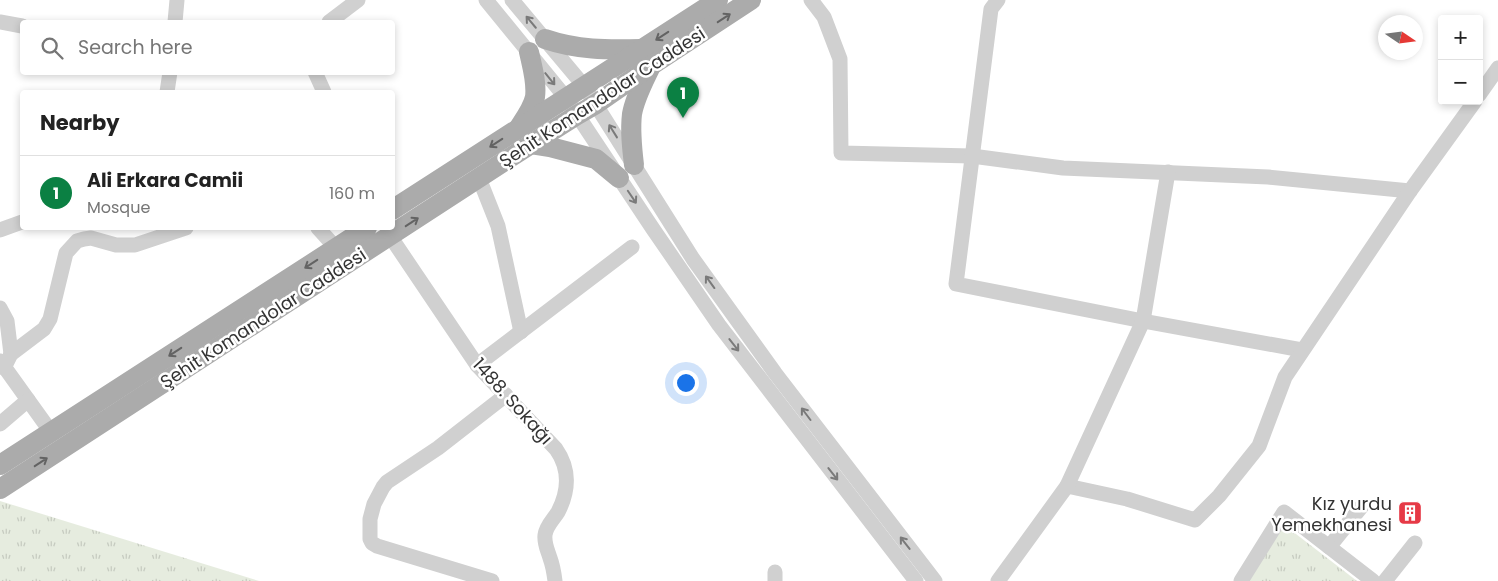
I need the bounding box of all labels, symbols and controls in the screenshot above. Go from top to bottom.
one-way arrow [717,13,731,23]
north arrow [1378,15,1423,60]
map controls [1438,15,1483,105]
button: + [1438,15,1483,60]
one-way arrow [525,16,536,29]
search box [20,20,395,75]
street label: Şehit Komandolar Caddesi [494,21,710,173]
one-way arrow [655,31,669,41]
icon: search [38,34,66,62]
text: Search here [78,34,192,61]
button: − [1438,60,1483,105]
one-way arrow [544,72,555,85]
pin: 1 [667,77,699,118]
text: Nearby [40,108,120,137]
one-way arrow [608,124,618,138]
one-way arrow [490,139,504,149]
text: Ali Erkara Camii [87,167,243,194]
text: 1 [53,182,59,205]
text: 160 m [329,182,375,205]
one-way arrow [626,190,637,204]
text: Mosque [87,196,150,219]
one-way arrow [405,216,419,226]
street label: Şehit Komandolar Caddesi [155,242,371,394]
one-way arrow [305,259,319,269]
one-way arrow [705,276,715,290]
one-way arrow [729,338,740,351]
one-way arrow [168,347,182,357]
street label: 1488. Sokağı [467,352,559,450]
your location [673,370,699,396]
one-way arrow [801,407,811,421]
one-way arrow [33,457,47,467]
one-way arrow [828,467,839,480]
place label: Kız yurdu Yemekhanesi [1271,491,1392,537]
building icon: Kız yurdu Yemekhanesi [1397,500,1423,526]
one-way arrow [899,537,910,550]

